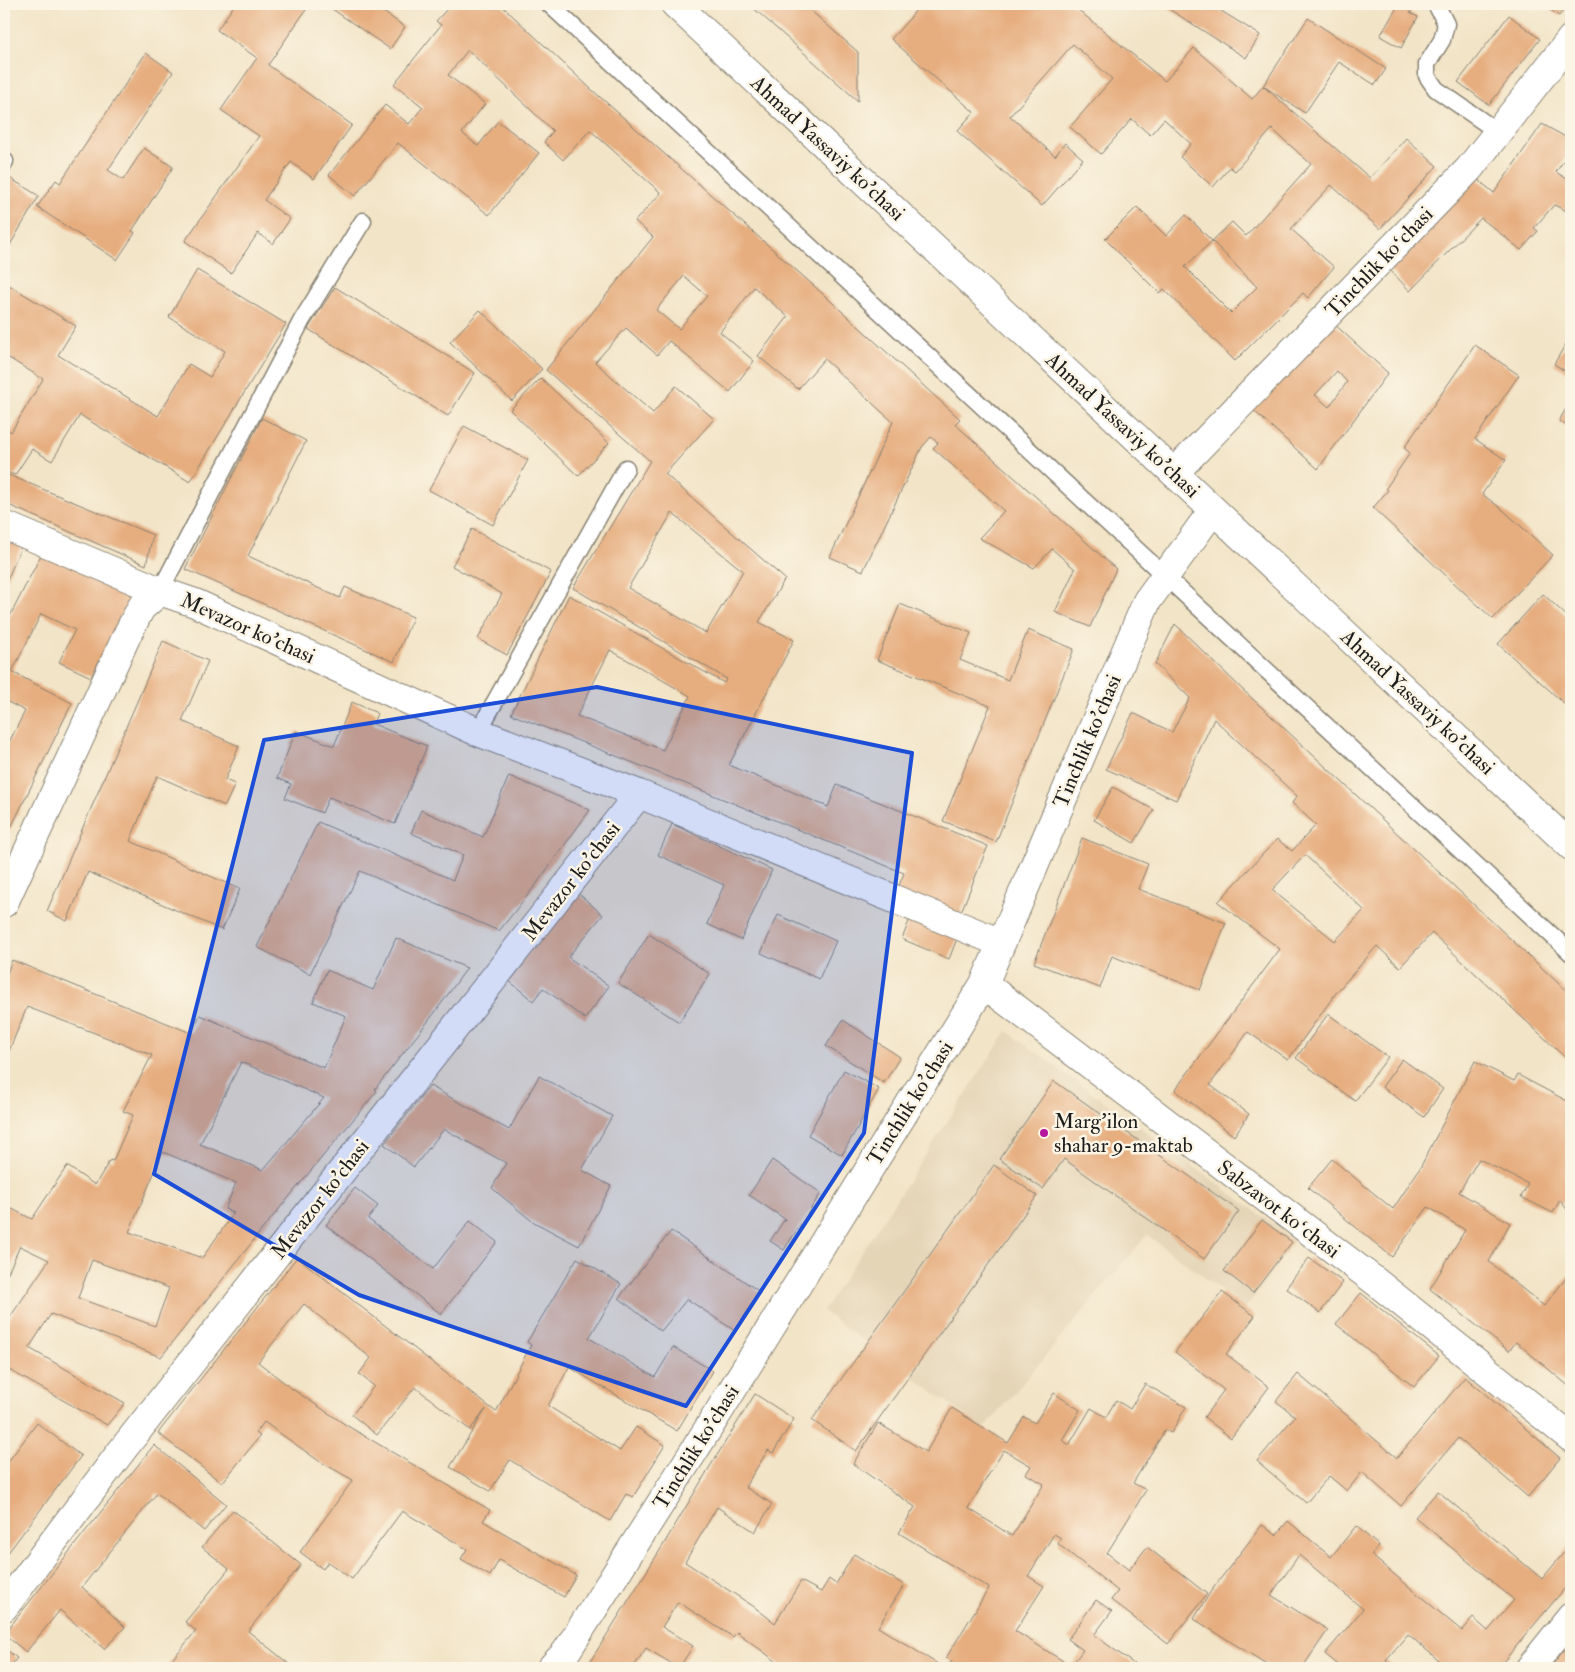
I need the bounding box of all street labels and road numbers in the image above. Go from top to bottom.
street label: Ahmad Yassaviy ko'chasi [744,69,911,227]
street label: Tinchlik koʻchasi [1320,201,1439,324]
street label: Ahmad Yassaviy ko'chasi [1039,346,1206,504]
street label: Mevazor ko'chasi [176,587,320,670]
street label: Ahmad Yassaviy ko'chasi [1334,623,1501,781]
street label: Tinchlik ko'chasi [1047,670,1128,812]
street label: Mevazor ko'chasi [516,816,627,946]
street label: Tinchlik ko'chasi [861,1036,960,1171]
street label: Mevazor ko'chasi [265,1134,376,1264]
street label: Sabzavot koʻchasi [1212,1154,1346,1265]
street label: Tinchlik ko'chasi [647,1380,746,1515]

